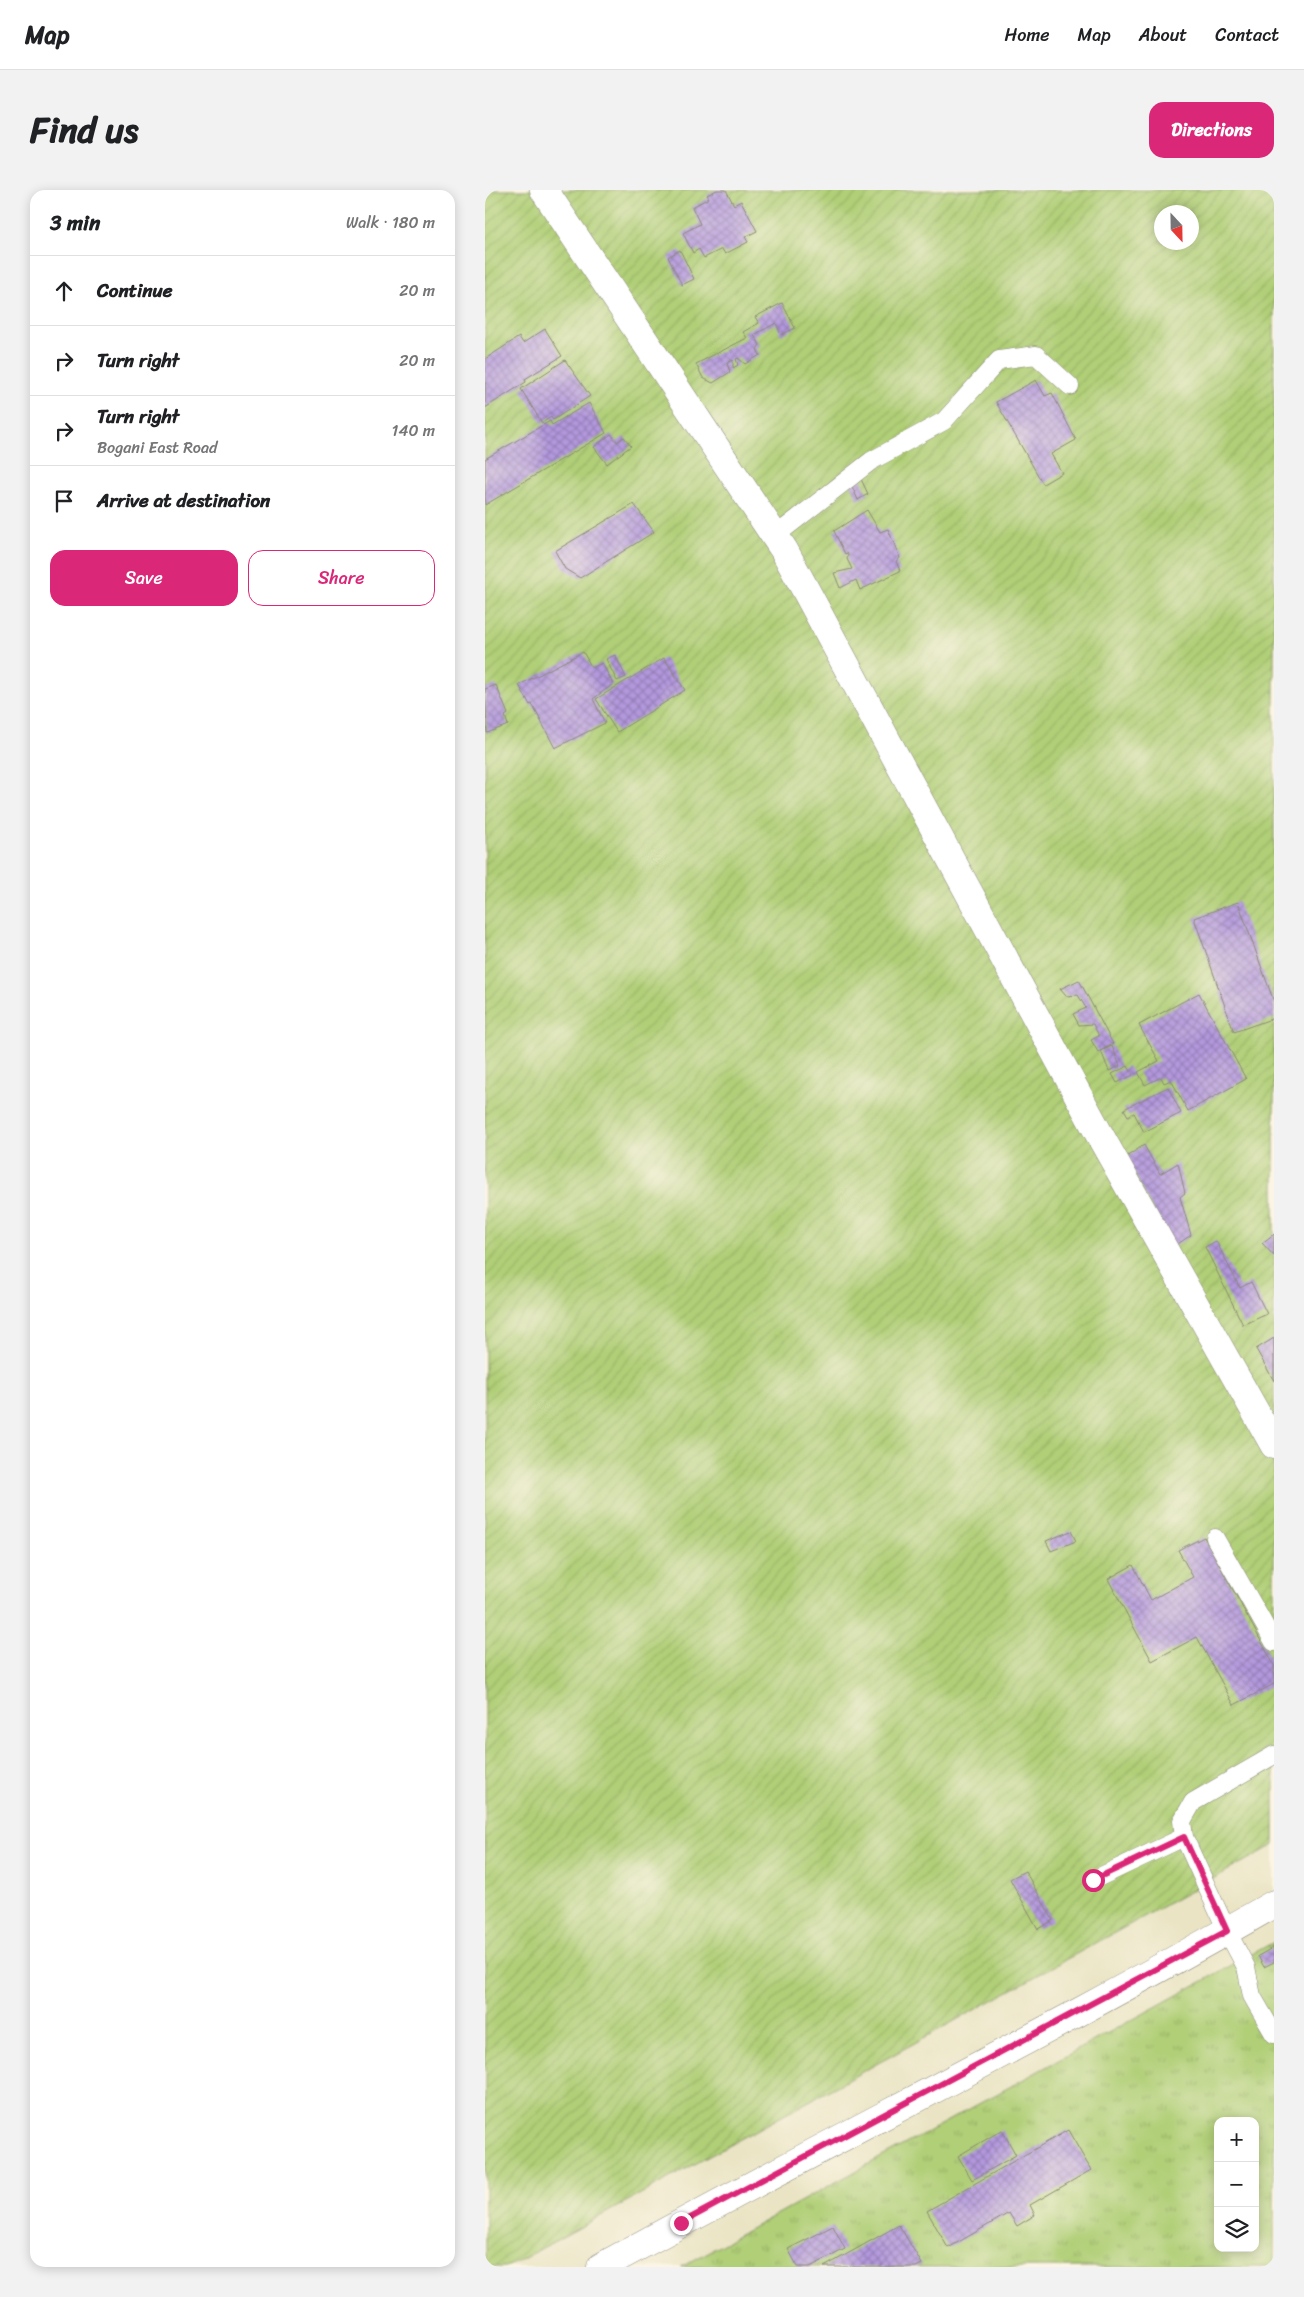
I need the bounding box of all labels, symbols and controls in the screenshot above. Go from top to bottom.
text: Map [25,14,69,56]
text: Home [1005,19,1050,51]
text: Map [1078,19,1111,51]
text: About [1139,19,1187,51]
text: Contact [1215,19,1279,51]
text: Find us [30,99,138,161]
button: Directions [1149,102,1274,158]
text: 3 min [50,204,100,242]
north arrow [1154,205,1199,250]
text: Walk · 180 m [346,208,435,237]
text: Continue [97,274,173,307]
text: 20 m [399,276,435,305]
icon: ahead [50,277,78,305]
text: Turn right [97,344,179,377]
text: 20 m [399,346,435,375]
icon: right [50,347,78,375]
text: Turn right [97,400,179,433]
text: 140 m [392,416,435,445]
icon: right [50,417,78,445]
text: Bogani East Road [97,433,217,462]
text: Arrive at destination [97,484,270,517]
icon: arrive [50,487,78,515]
button: Save [50,550,238,606]
button: Share [248,550,435,606]
route start [1082,1869,1105,1892]
map controls [1214,2117,1259,2252]
button: + [1214,2117,1259,2162]
button: − [1214,2162,1259,2207]
button: layers [1214,2207,1259,2252]
route end [670,2212,693,2235]

